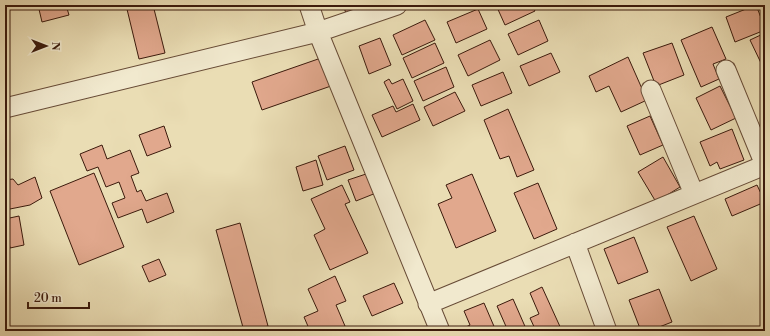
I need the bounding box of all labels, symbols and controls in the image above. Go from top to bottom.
north arrow [26,26,66,66]
text: N [48,42,62,51]
scale bar [28,284,89,310]
text: 20 m [34,291,62,306]

